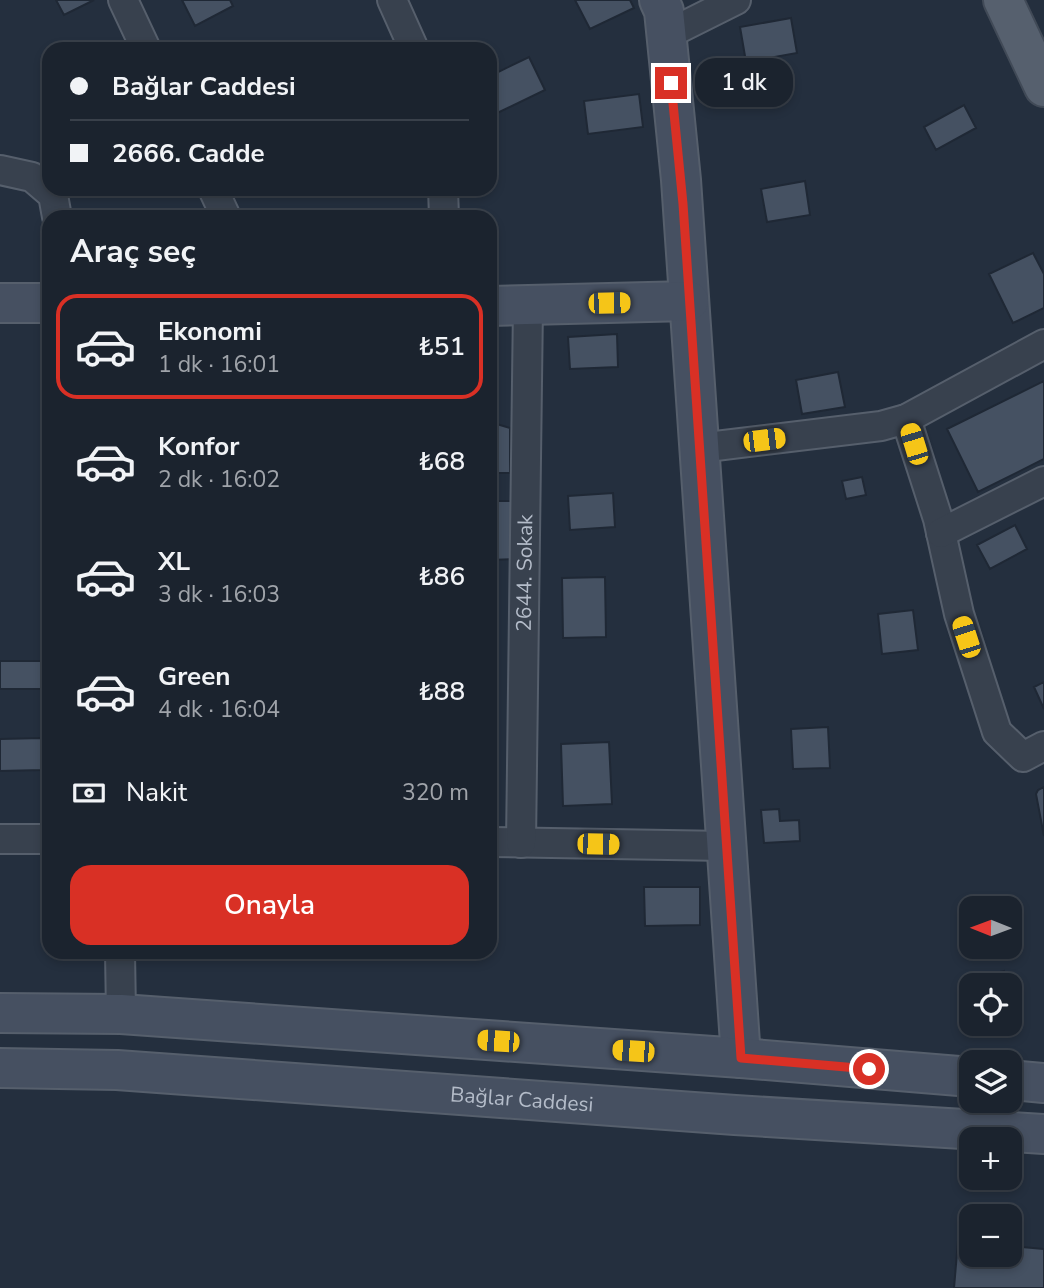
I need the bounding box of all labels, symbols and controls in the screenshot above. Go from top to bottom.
callout: 1 dk [696,58,794,108]
route end [655,67,687,99]
text: 1 dk [721,67,767,98]
text: Bağlar Caddesi [112,69,296,104]
text: 2666. Cadde [112,136,265,171]
text: Araç seç [70,230,196,273]
car [588,292,631,314]
text: Ekonomi [158,314,262,349]
icon: car [74,315,137,378]
text: ₺51 [418,329,465,364]
text: 1 dk · 16:01 [158,349,280,380]
car [898,421,931,467]
car [742,427,787,453]
text: Konfor [158,429,239,464]
icon: car [74,430,137,493]
text: ₺68 [418,444,465,479]
text: 2 dk · 16:02 [158,464,280,495]
street label: 2644. Sokak [510,514,539,632]
text: XL [158,544,190,579]
icon: car [74,545,137,608]
text: ₺86 [418,559,465,594]
text: 3 dk · 16:03 [158,579,280,610]
car [950,614,983,660]
text: Green [158,659,231,694]
icon: car [74,660,137,723]
text: ₺88 [418,674,465,709]
text: 4 dk · 16:04 [158,694,280,725]
icon: cash [70,774,108,812]
text: Nakit [126,775,187,810]
text: 320 m [402,777,469,808]
car [577,833,620,855]
button: Onayla [70,865,469,945]
north arrow [959,896,1022,959]
map controls [959,896,1022,1267]
button: locate [959,973,1022,1036]
car [477,1029,520,1053]
car [612,1039,655,1063]
button: layers [959,1050,1022,1113]
route start [853,1053,885,1085]
street label: Bağlar Caddesi [449,1080,595,1119]
button: + [959,1127,1022,1190]
button: − [959,1204,1022,1267]

